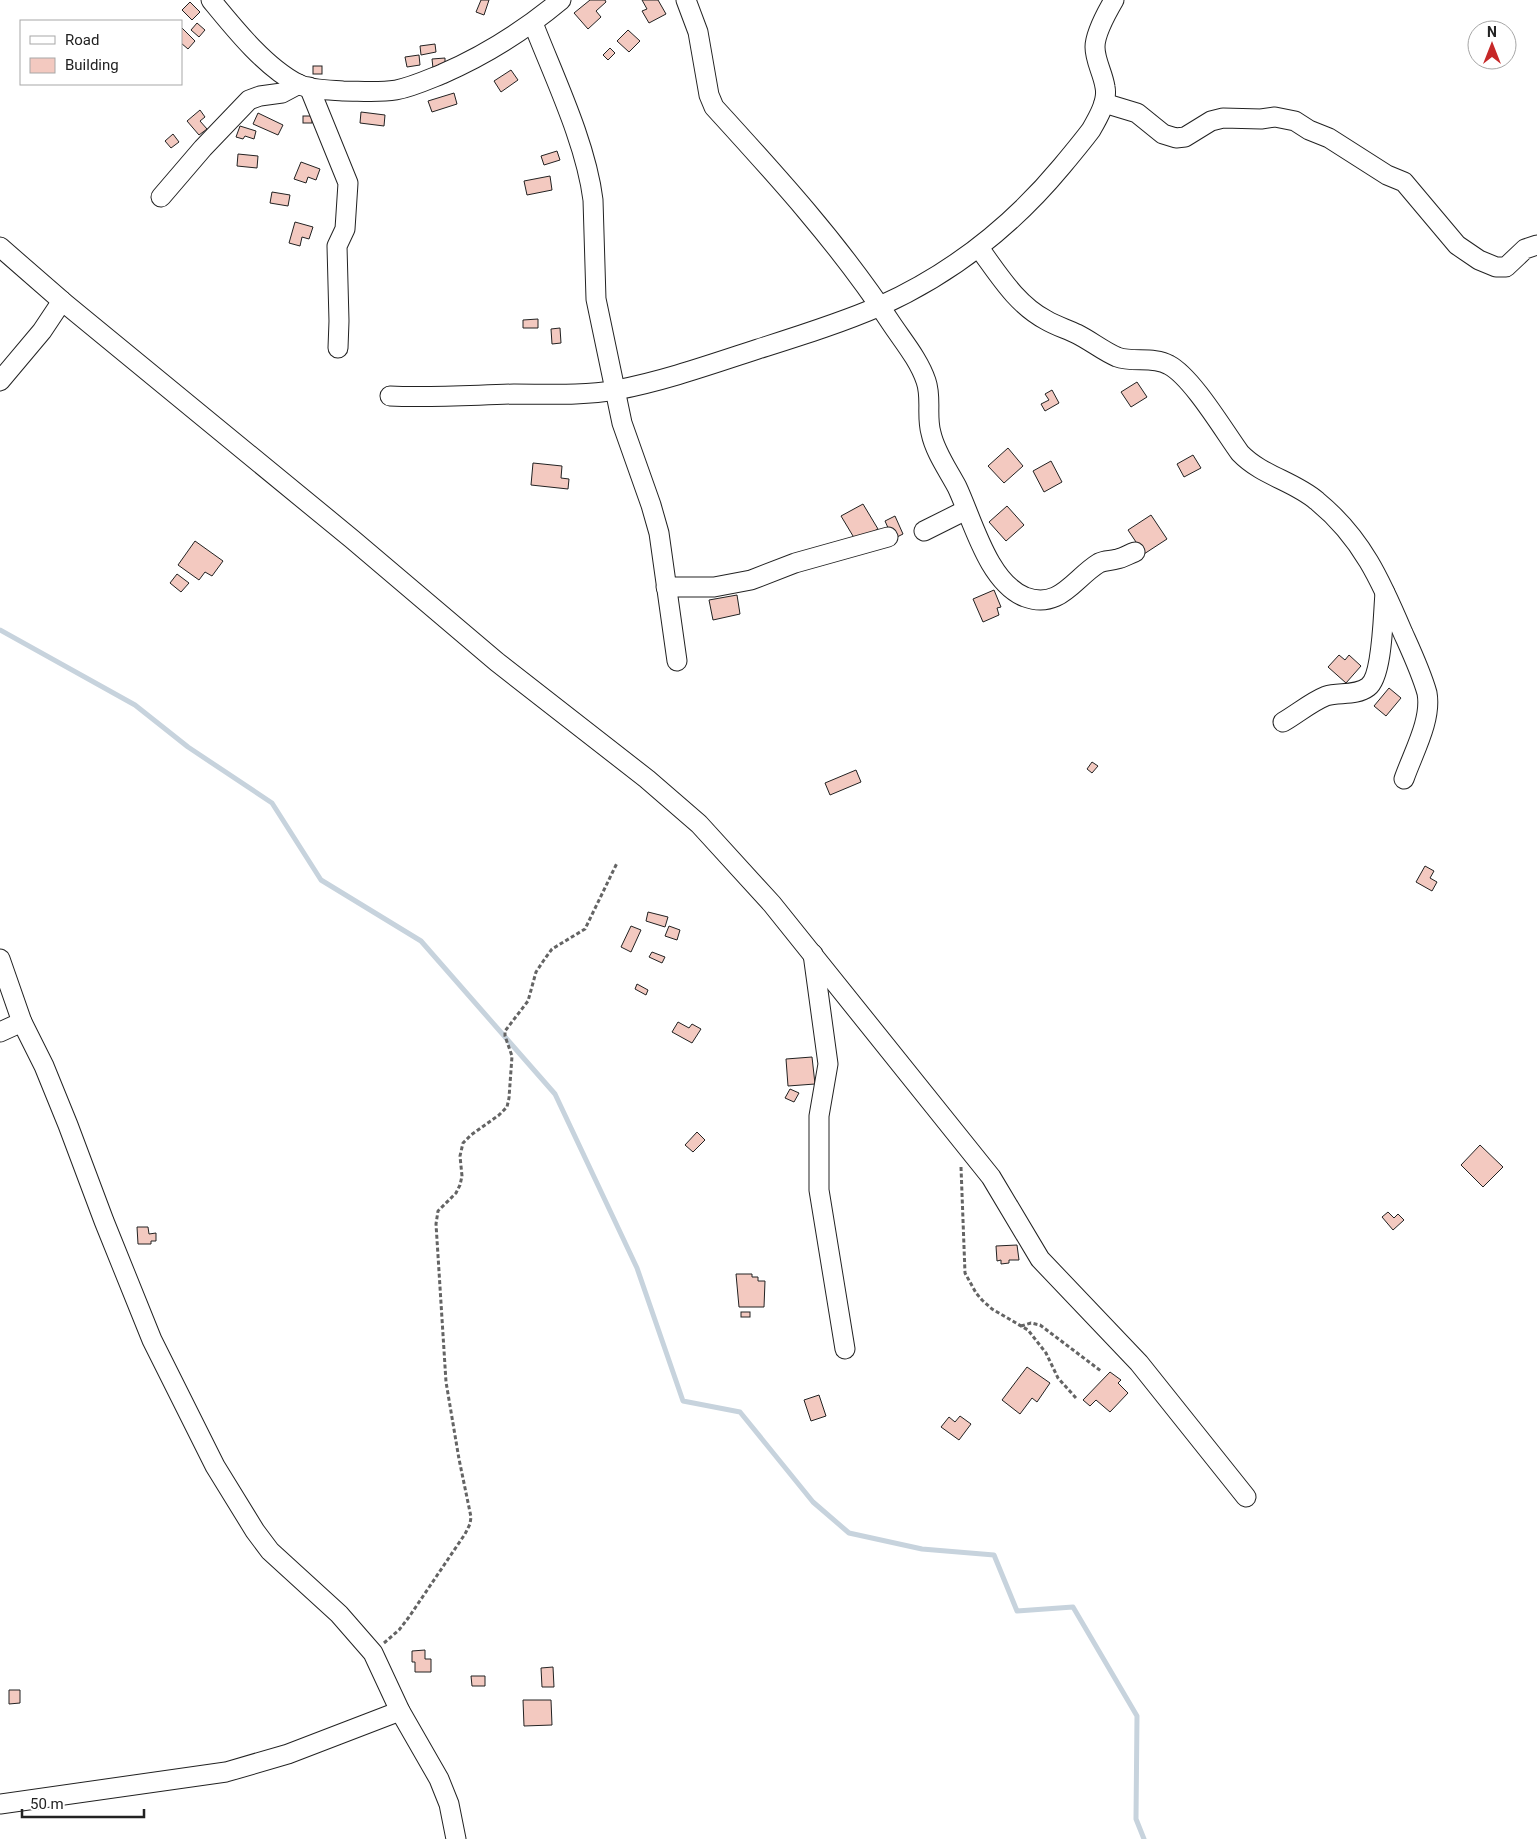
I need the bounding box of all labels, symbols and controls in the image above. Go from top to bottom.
legend [20,20,182,85]
north arrow [1467,20,1517,70]
text: N [1487,24,1497,40]
text: Road [65,31,99,49]
text: Building [65,56,119,74]
scale bar [22,1786,145,1818]
text: 50 m [30,1795,64,1813]

